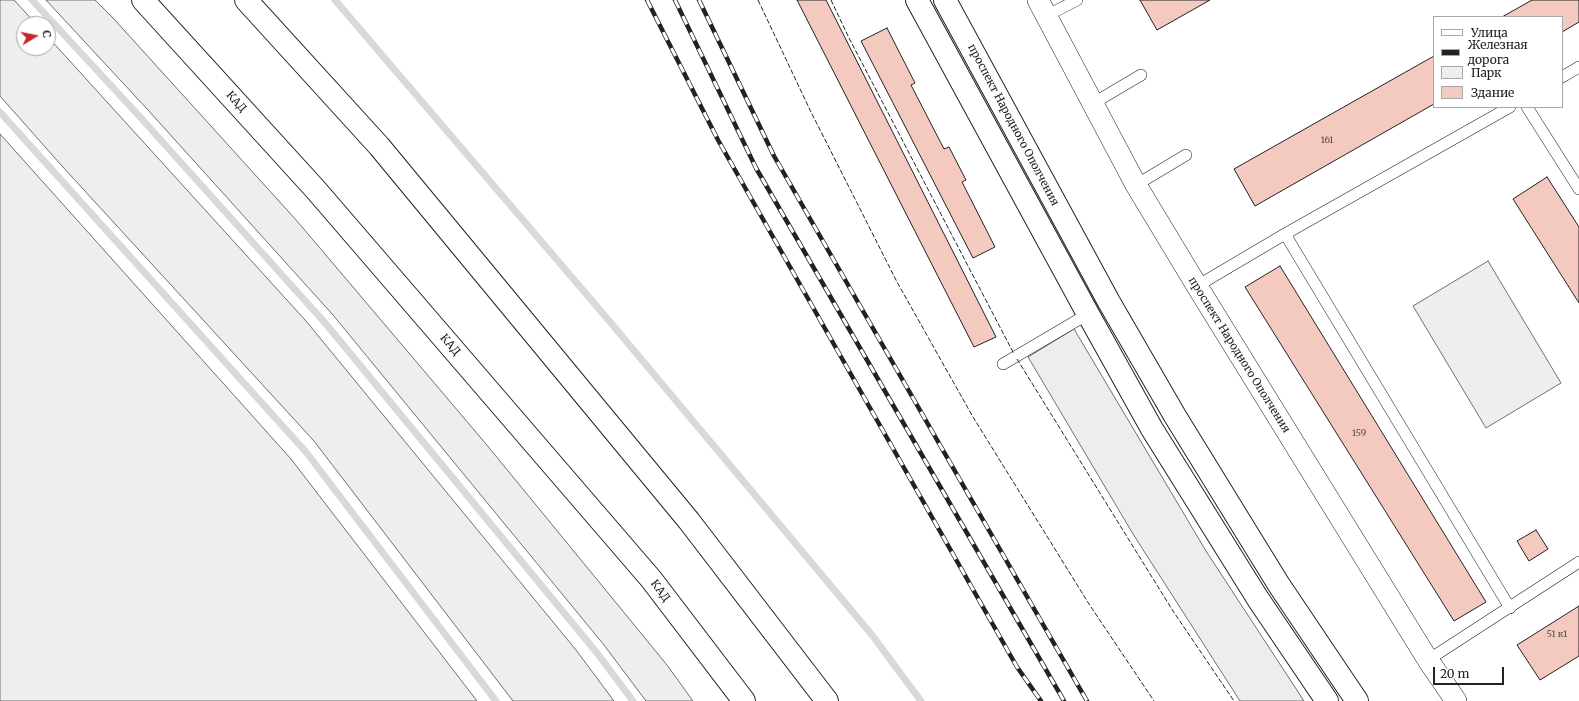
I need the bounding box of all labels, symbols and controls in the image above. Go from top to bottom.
north arrow [16,16,56,56]
legend [1433,16,1563,108]
text: Улица [1471,25,1508,40]
text: С [39,29,54,39]
text: Железная дорога [1468,37,1528,67]
street label: проспект Народного Ополчения [965,42,1061,208]
text: Парк [1471,65,1502,80]
text: Здание [1471,85,1514,100]
street label: КАД [223,89,249,115]
house number: 161 [1321,135,1333,145]
street label: проспект Народного Ополчения [1185,275,1293,435]
street label: КАД [437,332,463,358]
house number: 159 [1352,428,1366,438]
street label: КАД [648,577,672,605]
house number: 51 к1 [1547,629,1567,639]
scale bar [1435,659,1506,685]
text: 20 m [1440,666,1469,681]

